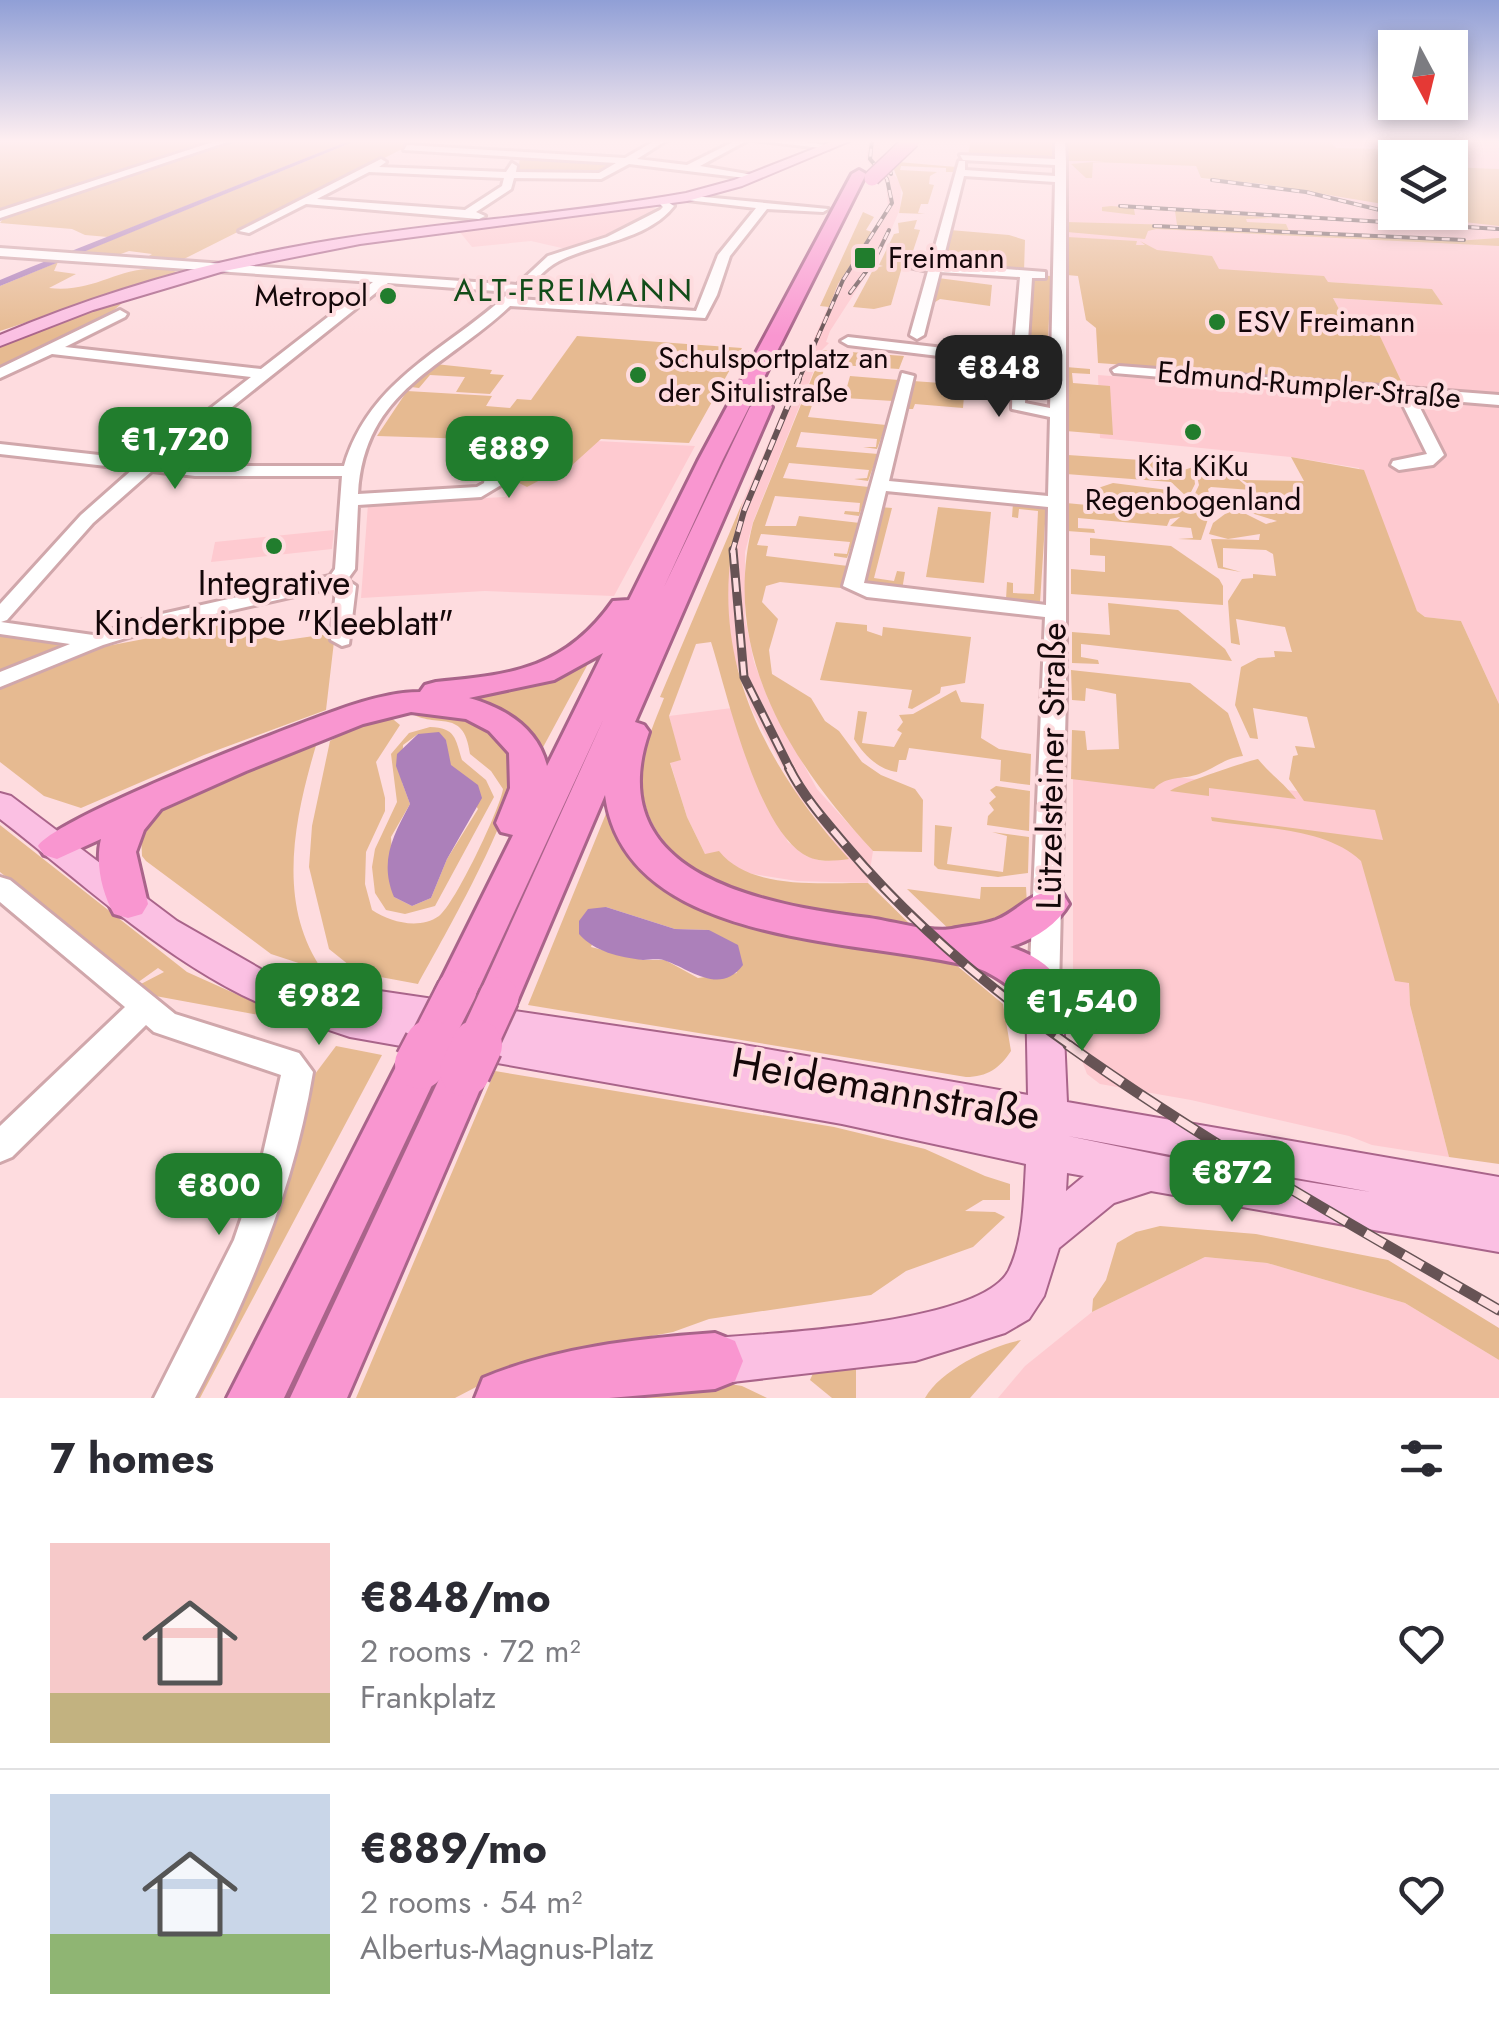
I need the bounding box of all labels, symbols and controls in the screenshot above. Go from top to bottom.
north arrow [1378,30,1468,120]
map controls [1378,30,1468,230]
button: layers [1378,140,1468,230]
place label: Freimann [888,236,1005,279]
marker: Freimann [852,245,878,271]
district label: ALT-FREIMANN [454,267,694,313]
place label: Metropol [254,274,368,317]
marker: Metropol [377,285,399,307]
place label: ESV Freimann [1237,300,1416,343]
marker: ESV Freimann [1206,311,1228,333]
pin: €848 [940,335,1058,420]
place label: Schulsportplatz an der Situlistraße [658,336,889,413]
text: €848 [957,344,1041,390]
street label: Edmund-Rumpler-Straße [1155,350,1463,419]
marker: Schulsportplatz an der Situlistraße [627,364,649,386]
pin: €1,720 [94,407,256,492]
text: €1,720 [120,416,230,462]
pin: €889 [450,416,568,501]
marker: Kita KiKu Regenbogenland [1182,421,1204,443]
text: €889 [468,425,550,471]
place label: Kita KiKu Regenbogenland [1085,444,1301,521]
marker: Integrative Kinderkrippe "Kleeblatt" [263,535,285,557]
place label: Integrative Kinderkrippe "Kleeblatt" [94,558,454,648]
street label: Lützelsteiner Straße [1023,622,1079,910]
pin: €982 [260,963,378,1048]
pin: €1,540 [1001,969,1163,1054]
text: €982 [277,972,361,1018]
text: €1,540 [1026,978,1138,1024]
street label: Heidemannstraße [727,1031,1045,1146]
pin: €872 [1173,1140,1291,1225]
text: €872 [1192,1149,1272,1195]
pin: €800 [160,1153,278,1238]
text: €800 [177,1162,261,1208]
text: 7 homes [50,1428,214,1489]
icon: filters [1394,1431,1449,1486]
text: €848/mo [360,1567,551,1628]
icon: home [130,1583,250,1703]
icon: heart [1394,1616,1449,1671]
text: 2 rooms · 72 m² [360,1628,581,1674]
text: Frankplatz [360,1674,496,1720]
text: €889/mo [360,1818,547,1879]
icon: home [130,1834,250,1954]
icon: heart [1394,1867,1449,1922]
text: 2 rooms · 54 m² [360,1879,582,1925]
text: Albertus-Magnus-Platz [360,1925,654,1971]

